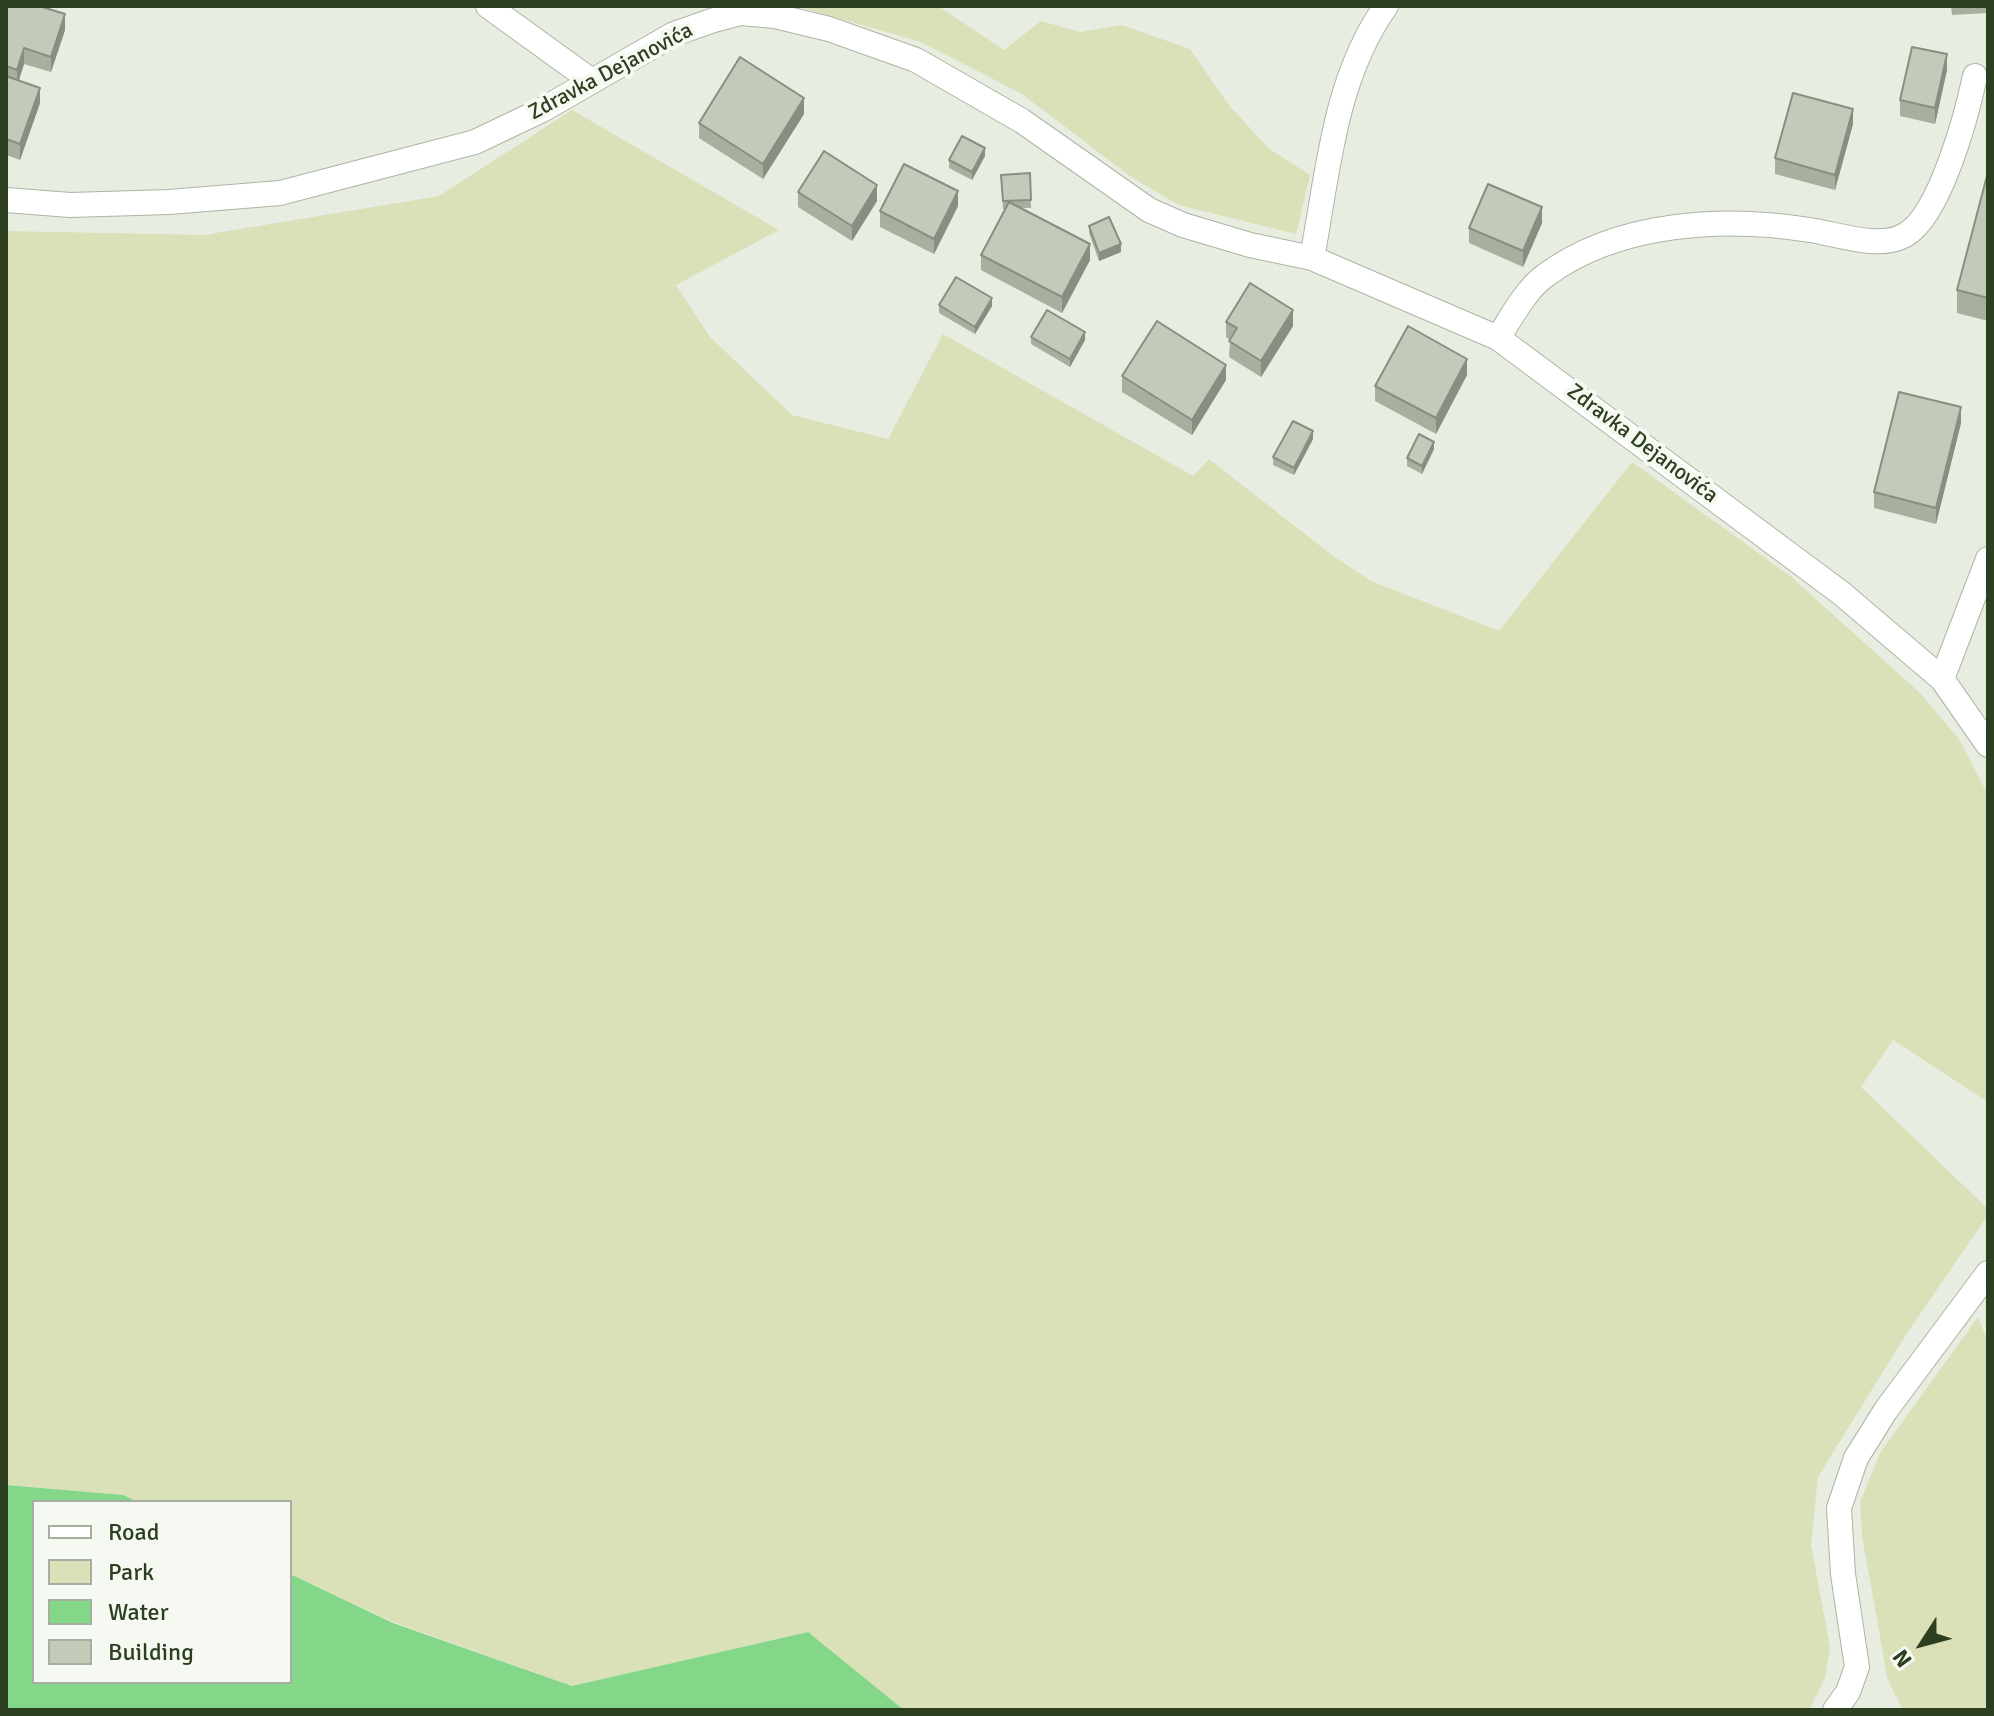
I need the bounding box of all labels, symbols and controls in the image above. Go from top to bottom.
street label: Zdravka Dejanovića [524,18,698,126]
street label: Zdravka Dejanovića [1561,379,1723,509]
legend [32,1500,292,1684]
text: Road [108,1517,159,1547]
text: Park [108,1557,154,1587]
text: Water [108,1597,168,1627]
north arrow [1882,1604,1962,1684]
text: Building [108,1637,194,1667]
text: N [1887,1644,1918,1673]

